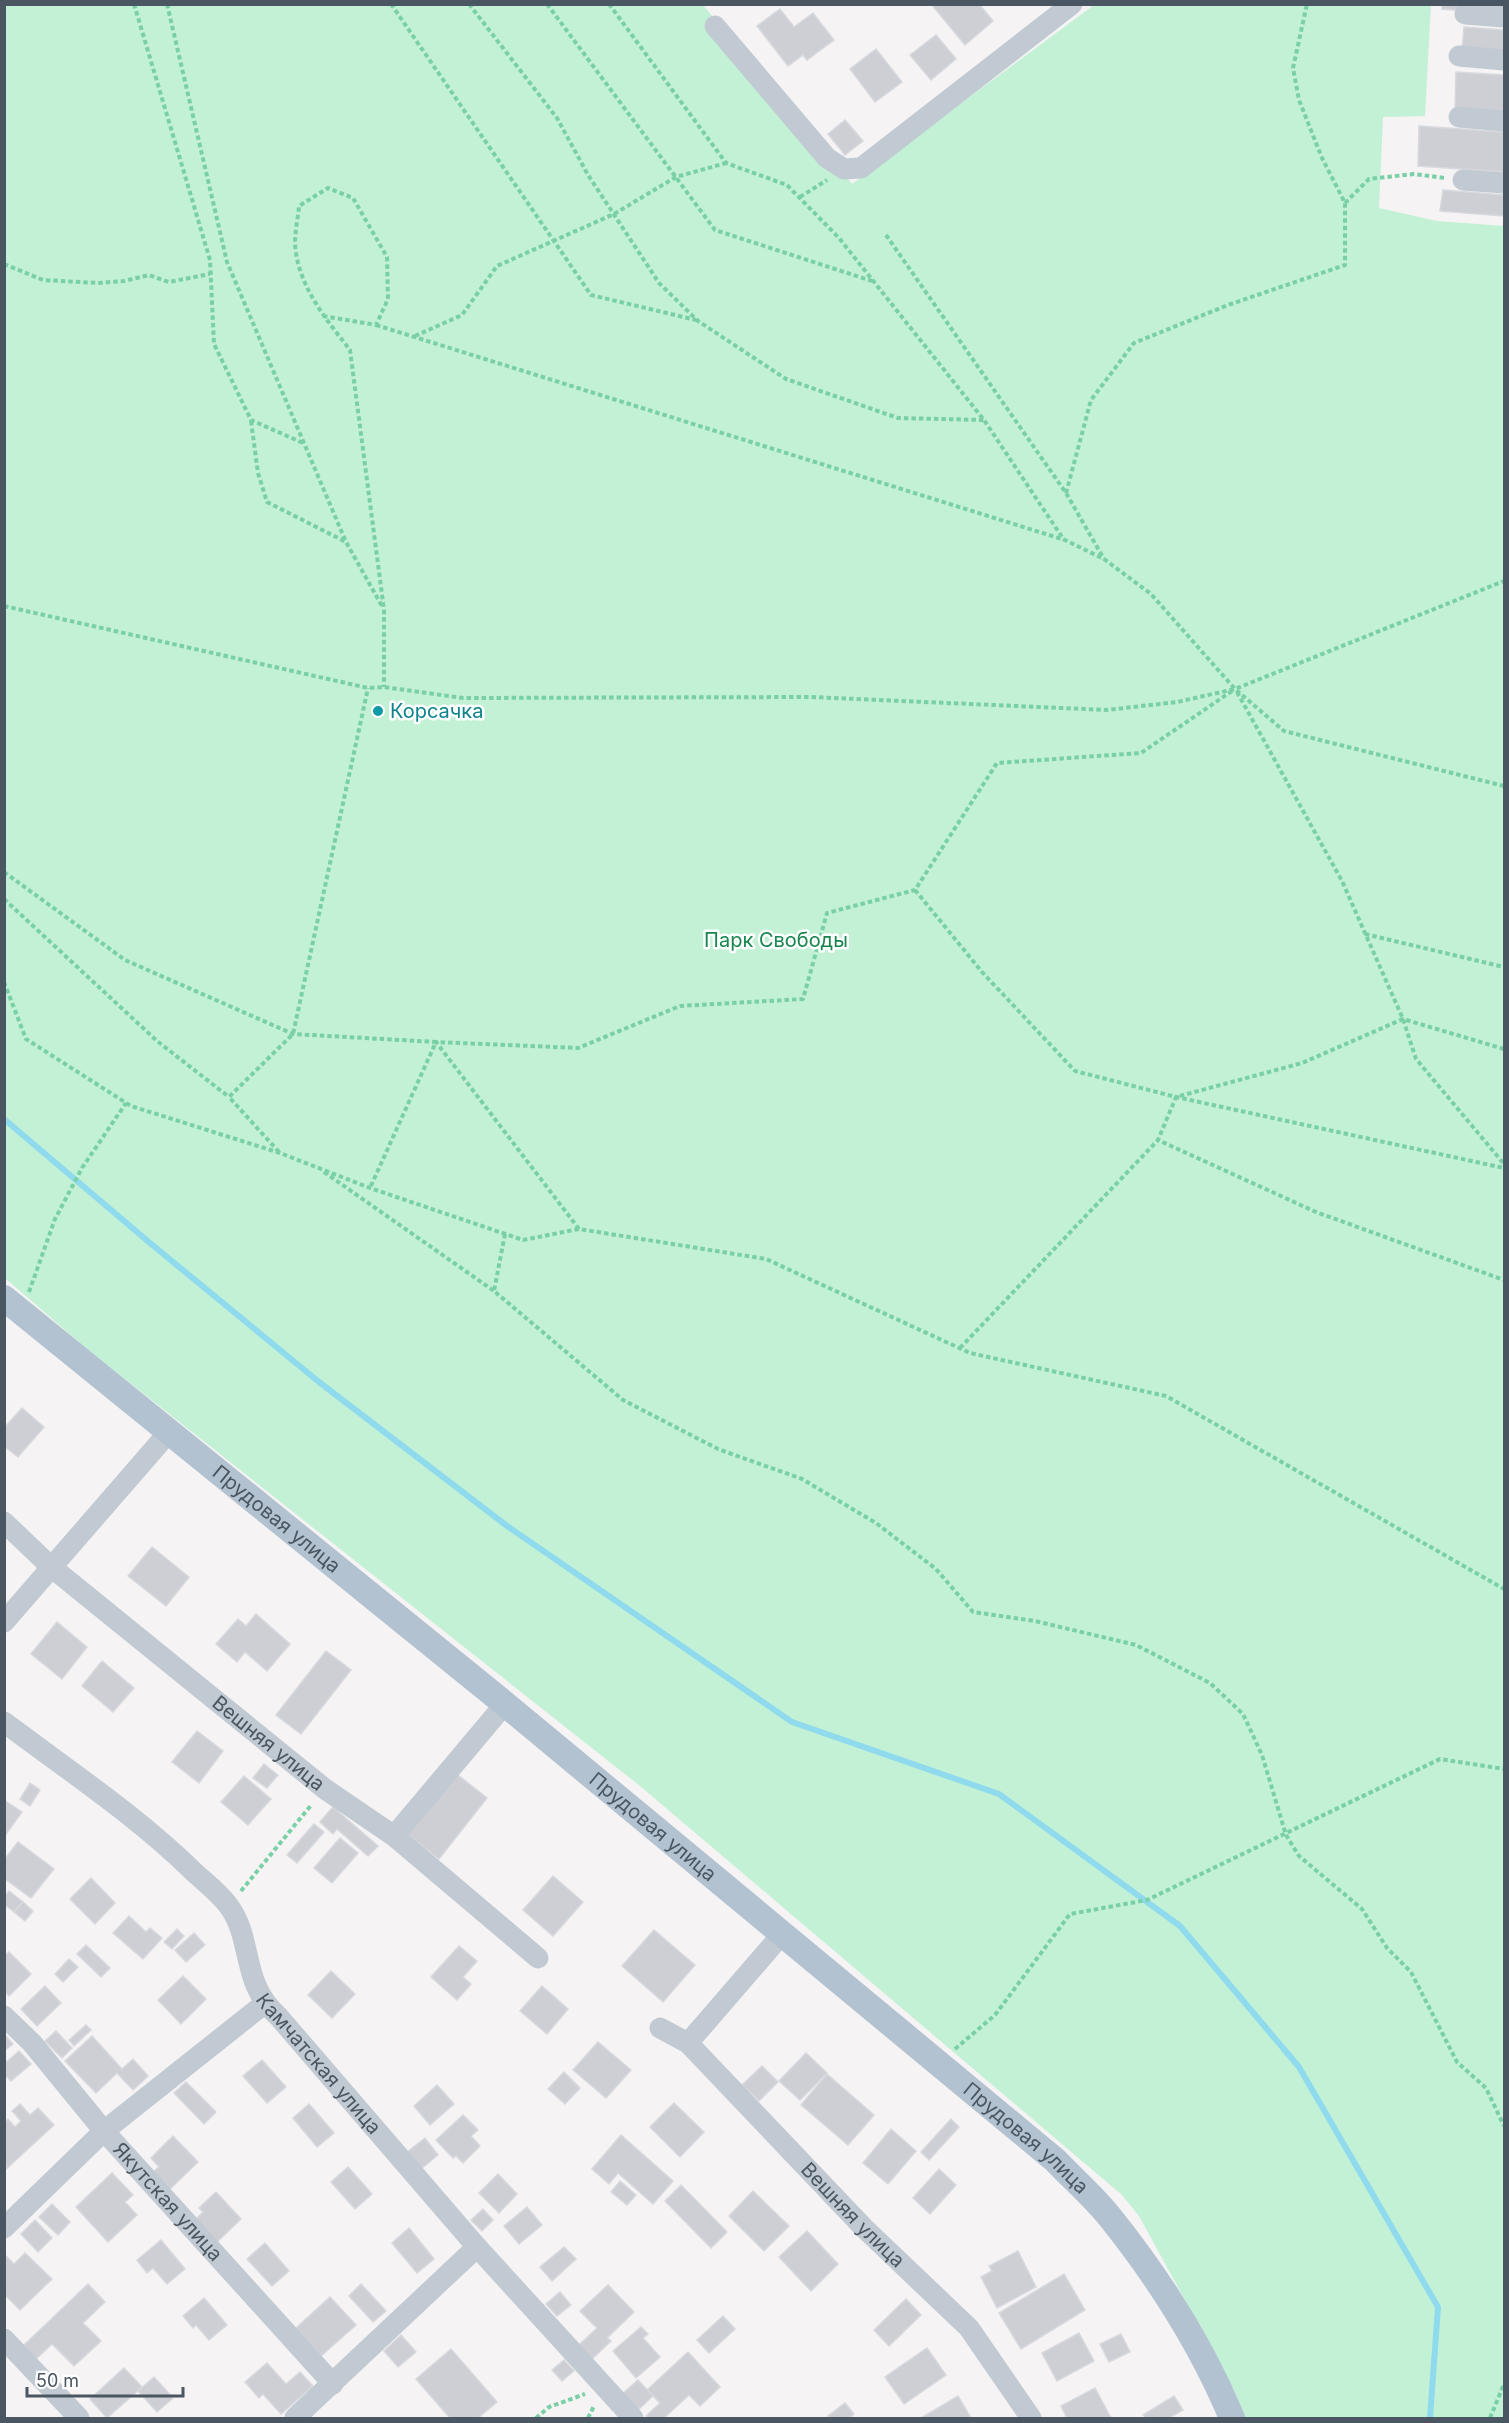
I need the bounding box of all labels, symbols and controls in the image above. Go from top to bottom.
place label: Корсачка [390,699,483,723]
marker: Корсачка [371,704,385,718]
park label: Парк Свободы [704,928,848,952]
street label: Прудовая улица [208,1460,346,1578]
street label: Вешняя улица [207,1691,330,1796]
street label: Прудовая улица [585,1767,721,1886]
street label: Камчатская улица [251,1989,386,2139]
street label: Прудовая улица [959,2077,1094,2199]
street label: Якутская улица [108,2138,228,2266]
street label: Вешняя улица [796,2157,910,2272]
scale bar [27,2360,183,2398]
text: 50 m [36,2370,79,2391]

